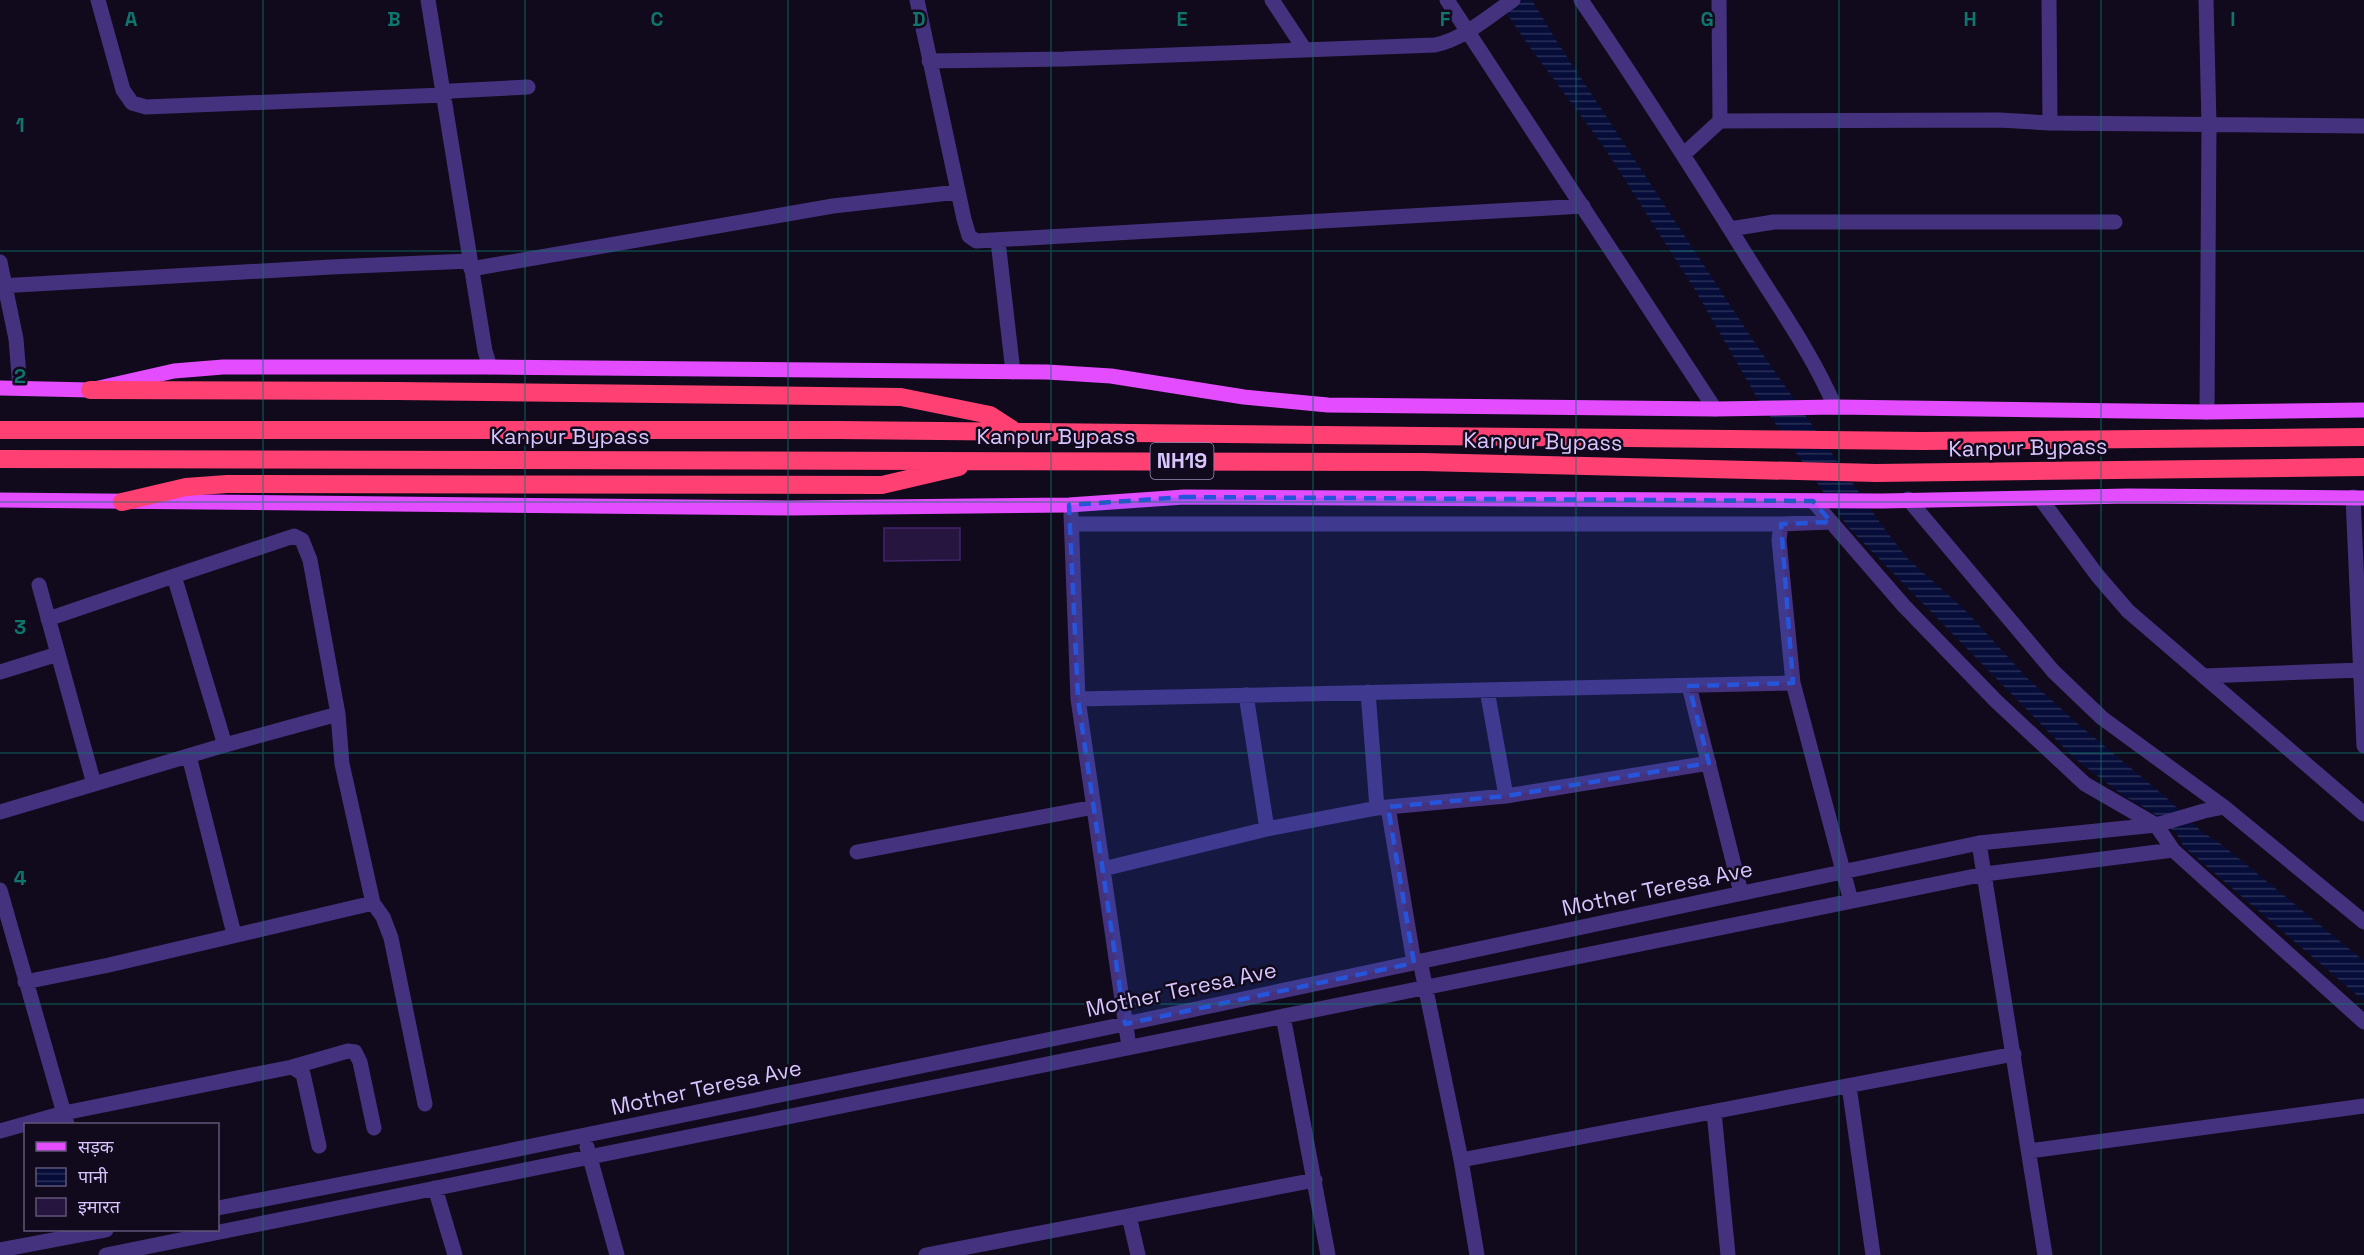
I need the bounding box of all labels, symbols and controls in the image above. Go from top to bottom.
text: A [125,6,138,32]
text: B [387,6,401,32]
text: C [651,6,664,32]
text: D [912,6,926,32]
text: E [1176,6,1188,32]
text: F [1440,6,1451,32]
text: G [1700,6,1714,32]
text: H [1963,6,1977,32]
text: I [2230,6,2236,32]
text: 1 [15,112,25,138]
text: 2 [14,363,26,389]
street label: Kanpur Bypass [490,422,650,450]
street label: Kanpur Bypass [976,422,1136,450]
street label: Kanpur Bypass [1463,426,1623,456]
street label: Kanpur Bypass [1948,432,2108,462]
road number: NH19 [1150,443,1214,479]
text: 3 [14,614,26,640]
street label: Mother Teresa Ave [1559,854,1755,922]
text: 4 [14,865,27,891]
street label: Mother Teresa Ave [1083,955,1279,1023]
street label: Mother Teresa Ave [608,1053,804,1121]
legend [24,1123,219,1231]
text: सड़क [78,1135,115,1158]
text: पानी [78,1165,108,1188]
text: इमारत [78,1195,121,1218]

